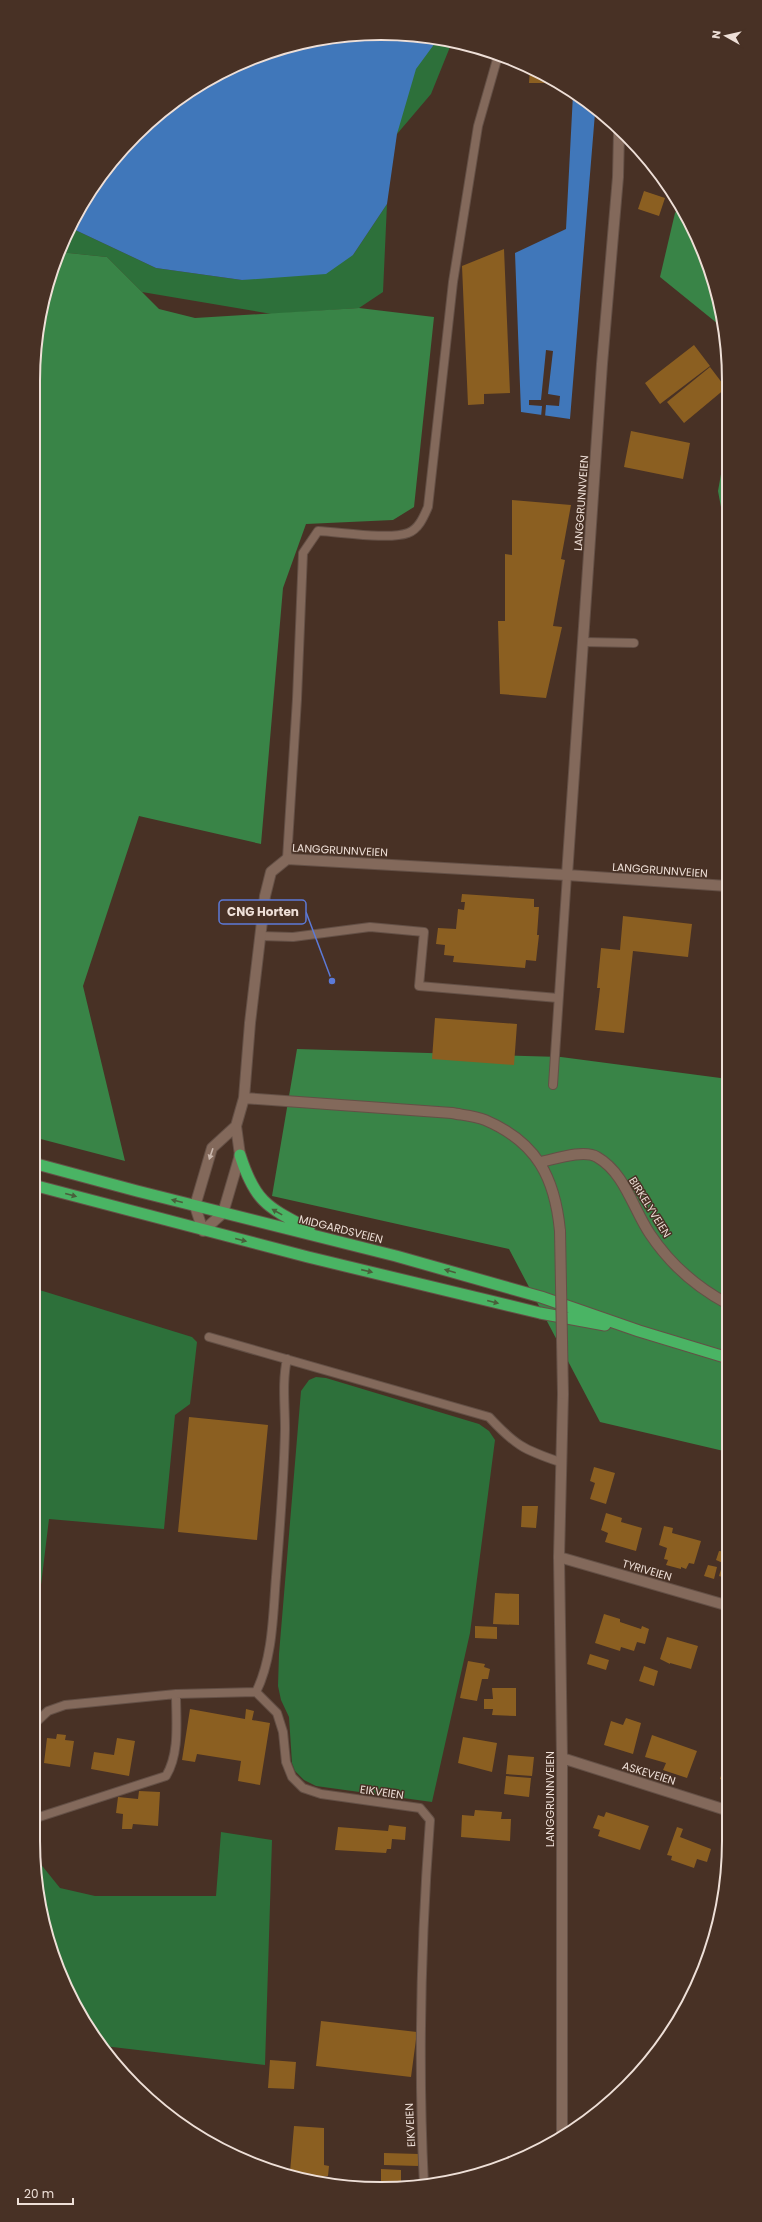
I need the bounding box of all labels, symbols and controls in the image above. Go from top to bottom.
north arrow [706,16,746,56]
text: N [708,29,725,40]
street label: LANGGRUNNVEIEN [570,455,592,551]
street label: LANGGRUNNVEIEN [292,840,388,860]
street label: LANGGRUNNVEIEN [612,859,708,881]
callout: CNG Horten [219,900,306,924]
text: CNG Horten [227,903,299,920]
one-way arrow [208,1149,214,1161]
street label: BIRKELYVEIEN [625,1174,675,1240]
one-way arrow [65,1192,77,1198]
one-way arrow [170,1198,182,1204]
one-way arrow [271,1208,283,1215]
street label: MIDGARDSVEIEN [297,1211,385,1247]
one-way arrow [235,1237,247,1243]
one-way arrow [361,1268,373,1274]
one-way arrow [443,1268,455,1274]
one-way arrow [487,1299,499,1305]
street label: TYRIVEIEN [620,1555,674,1585]
street label: LANGGRUNNVEIEN [542,1751,558,1847]
street label: ASKEVEIEN [620,1757,678,1789]
street label: EIKVEIEN [359,1781,405,1803]
street label: EIKVEIEN [401,2103,419,2147]
scale bar [18,2180,73,2206]
text: 20 m [24,2185,54,2202]

